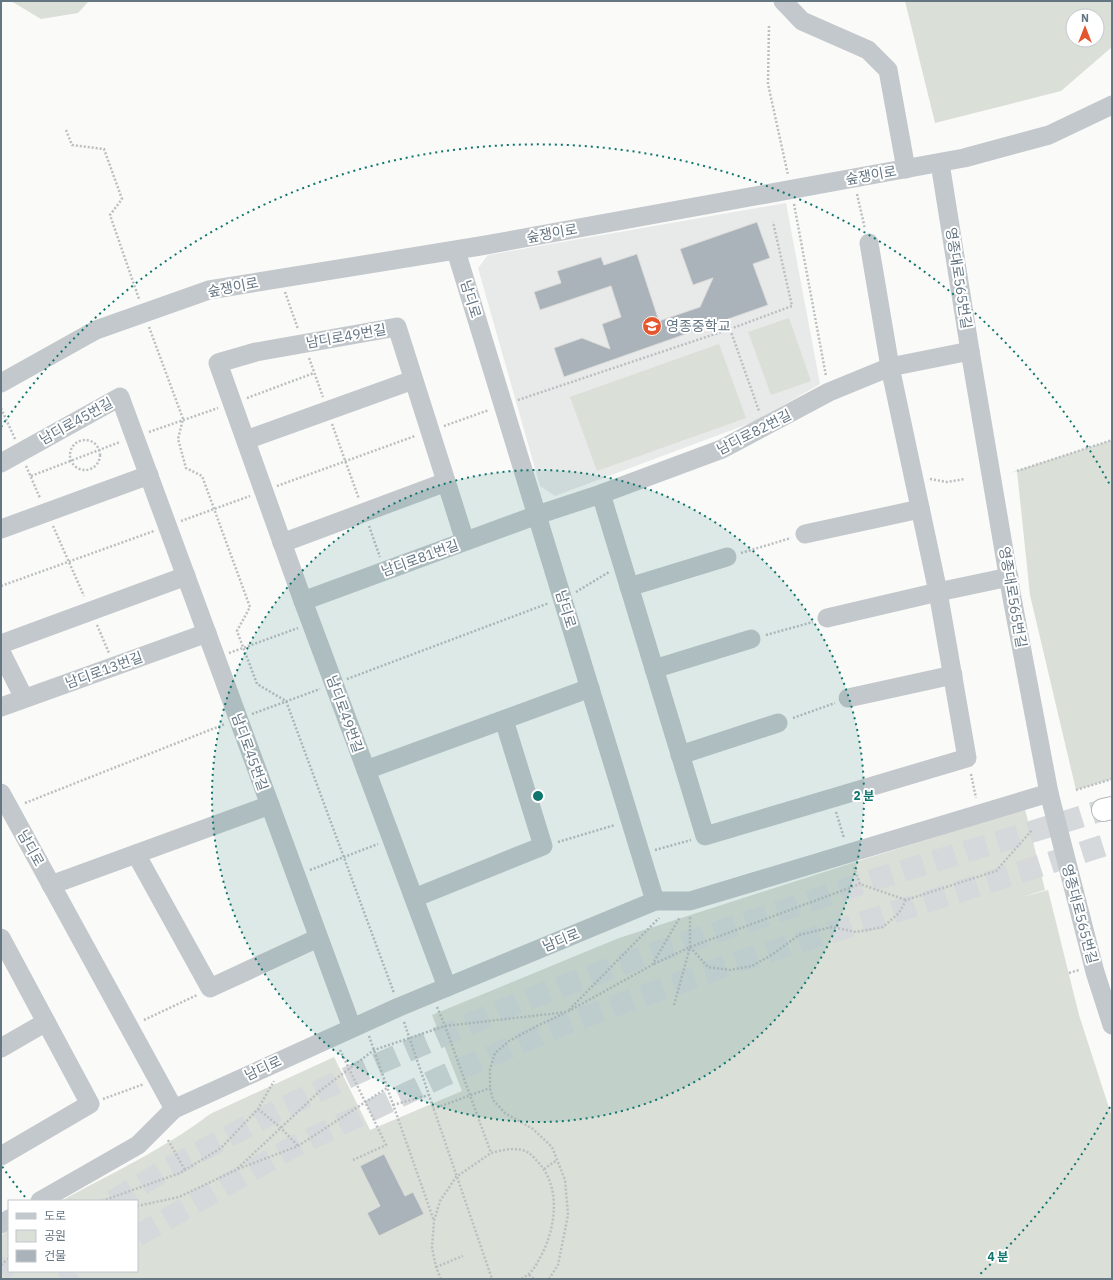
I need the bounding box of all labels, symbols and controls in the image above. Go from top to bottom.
north arrow [1065,8,1105,48]
text: N [1081,11,1089,25]
street label: 숲쟁이로 [844,162,898,188]
street label: 숲쟁이로 [525,220,579,246]
street label: 영종대로565번길 [942,226,976,330]
street label: 숲쟁이로 [206,273,260,301]
street label: 남디로 [457,278,485,320]
school or university icon: 영종중학교 [641,315,663,337]
place label: 영종중학교 [666,317,731,335]
street label: 남디로49번길 [304,320,388,352]
street label: 남디로45번길 [36,393,116,449]
street label: 남디로82번길 [714,406,794,458]
street label: 남디로81번길 [379,536,461,580]
street label: 영종대로565번길 [995,545,1031,649]
street label: 남디로 [552,588,580,630]
street label: 남디로13번길 [63,648,145,692]
street label: 남디로49번길 [323,673,367,755]
street label: 남디로45번길 [228,711,272,793]
text: 2 분 [853,788,875,803]
centre of rings [531,789,545,803]
street label: 남디로 [14,827,48,869]
street label: 영종대로565번길 [1058,862,1102,966]
street label: 남디로 [540,924,582,956]
street label: 남디로 [242,1052,284,1084]
legend [8,1200,138,1272]
text: 도로 [44,1208,66,1223]
text: 공원 [44,1228,66,1243]
text: 건물 [44,1248,66,1263]
text: 4 분 [987,1249,1009,1264]

